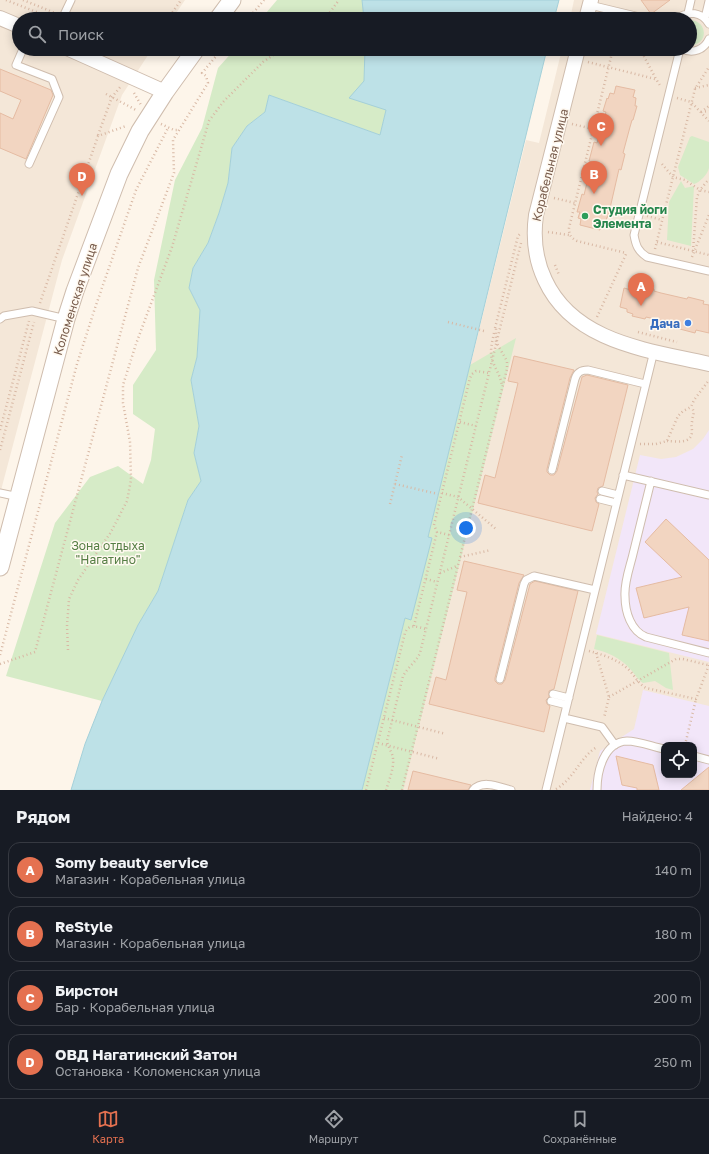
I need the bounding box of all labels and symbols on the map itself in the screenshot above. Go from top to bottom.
street label: Корабельная улица [529,107,571,223]
pin: C [588,113,614,146]
pin: B [581,161,607,194]
pin: D [69,163,95,196]
place label: Студия йоги Элемента [593,202,667,231]
marker: Студия йоги Элемента [580,211,590,221]
street label: Коломенская улица [50,241,100,357]
pin: A [628,273,654,306]
place label: Дача [650,316,680,331]
marker: Дача [683,318,693,328]
your location [456,518,476,538]
park label: Зона отдыха "Нагатино" [71,538,145,567]

